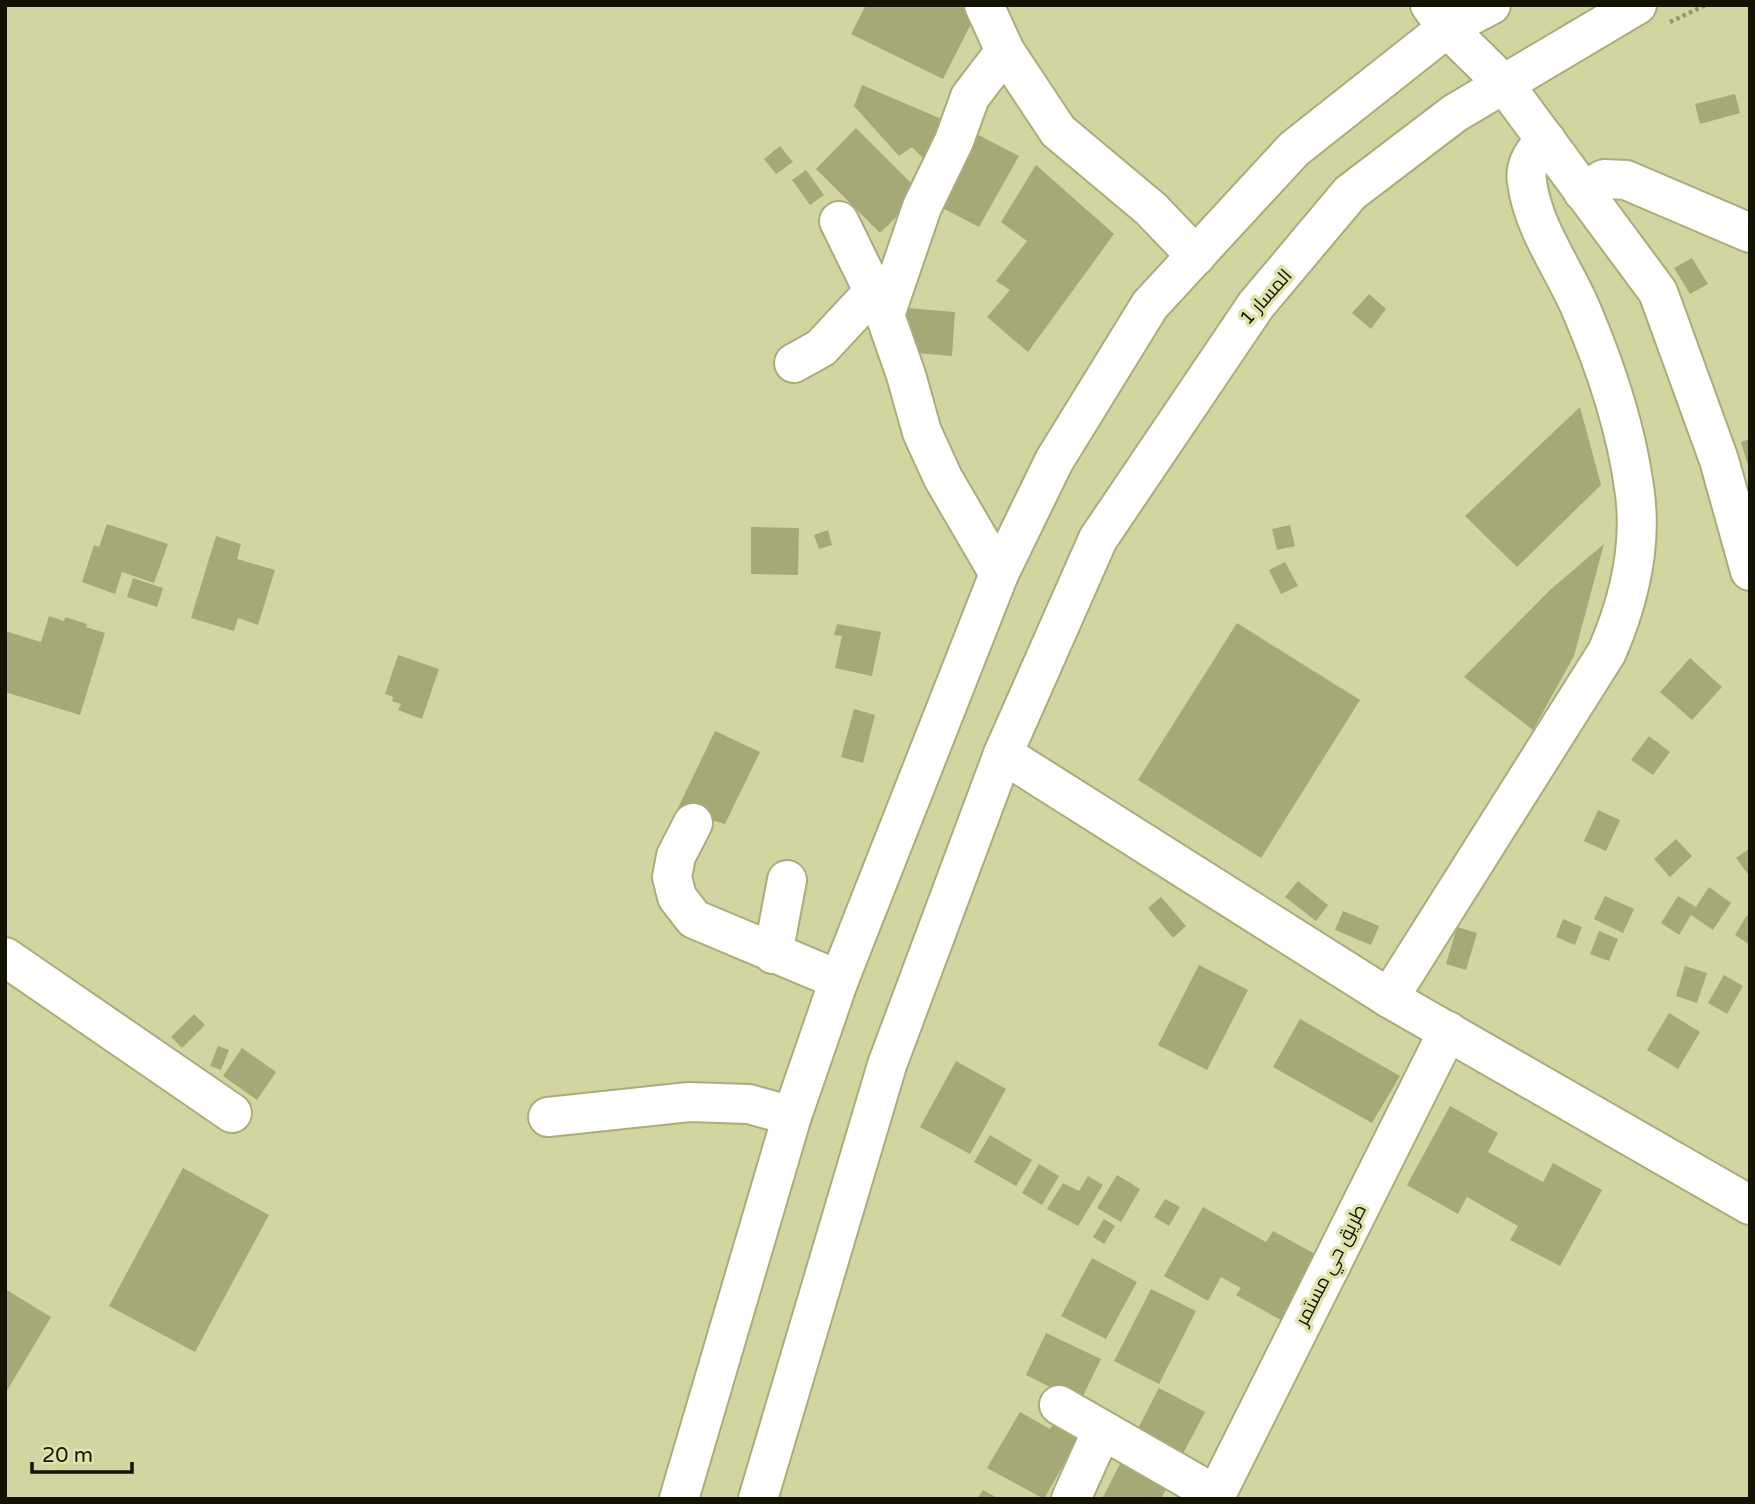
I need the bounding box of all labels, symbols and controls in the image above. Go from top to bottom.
street label: المسار 1 [1235,265,1297,329]
street label: طريق حي مستمر [1290,1201,1374,1332]
scale bar [32,1430,131,1474]
text: 20 m [42,1443,93,1468]

